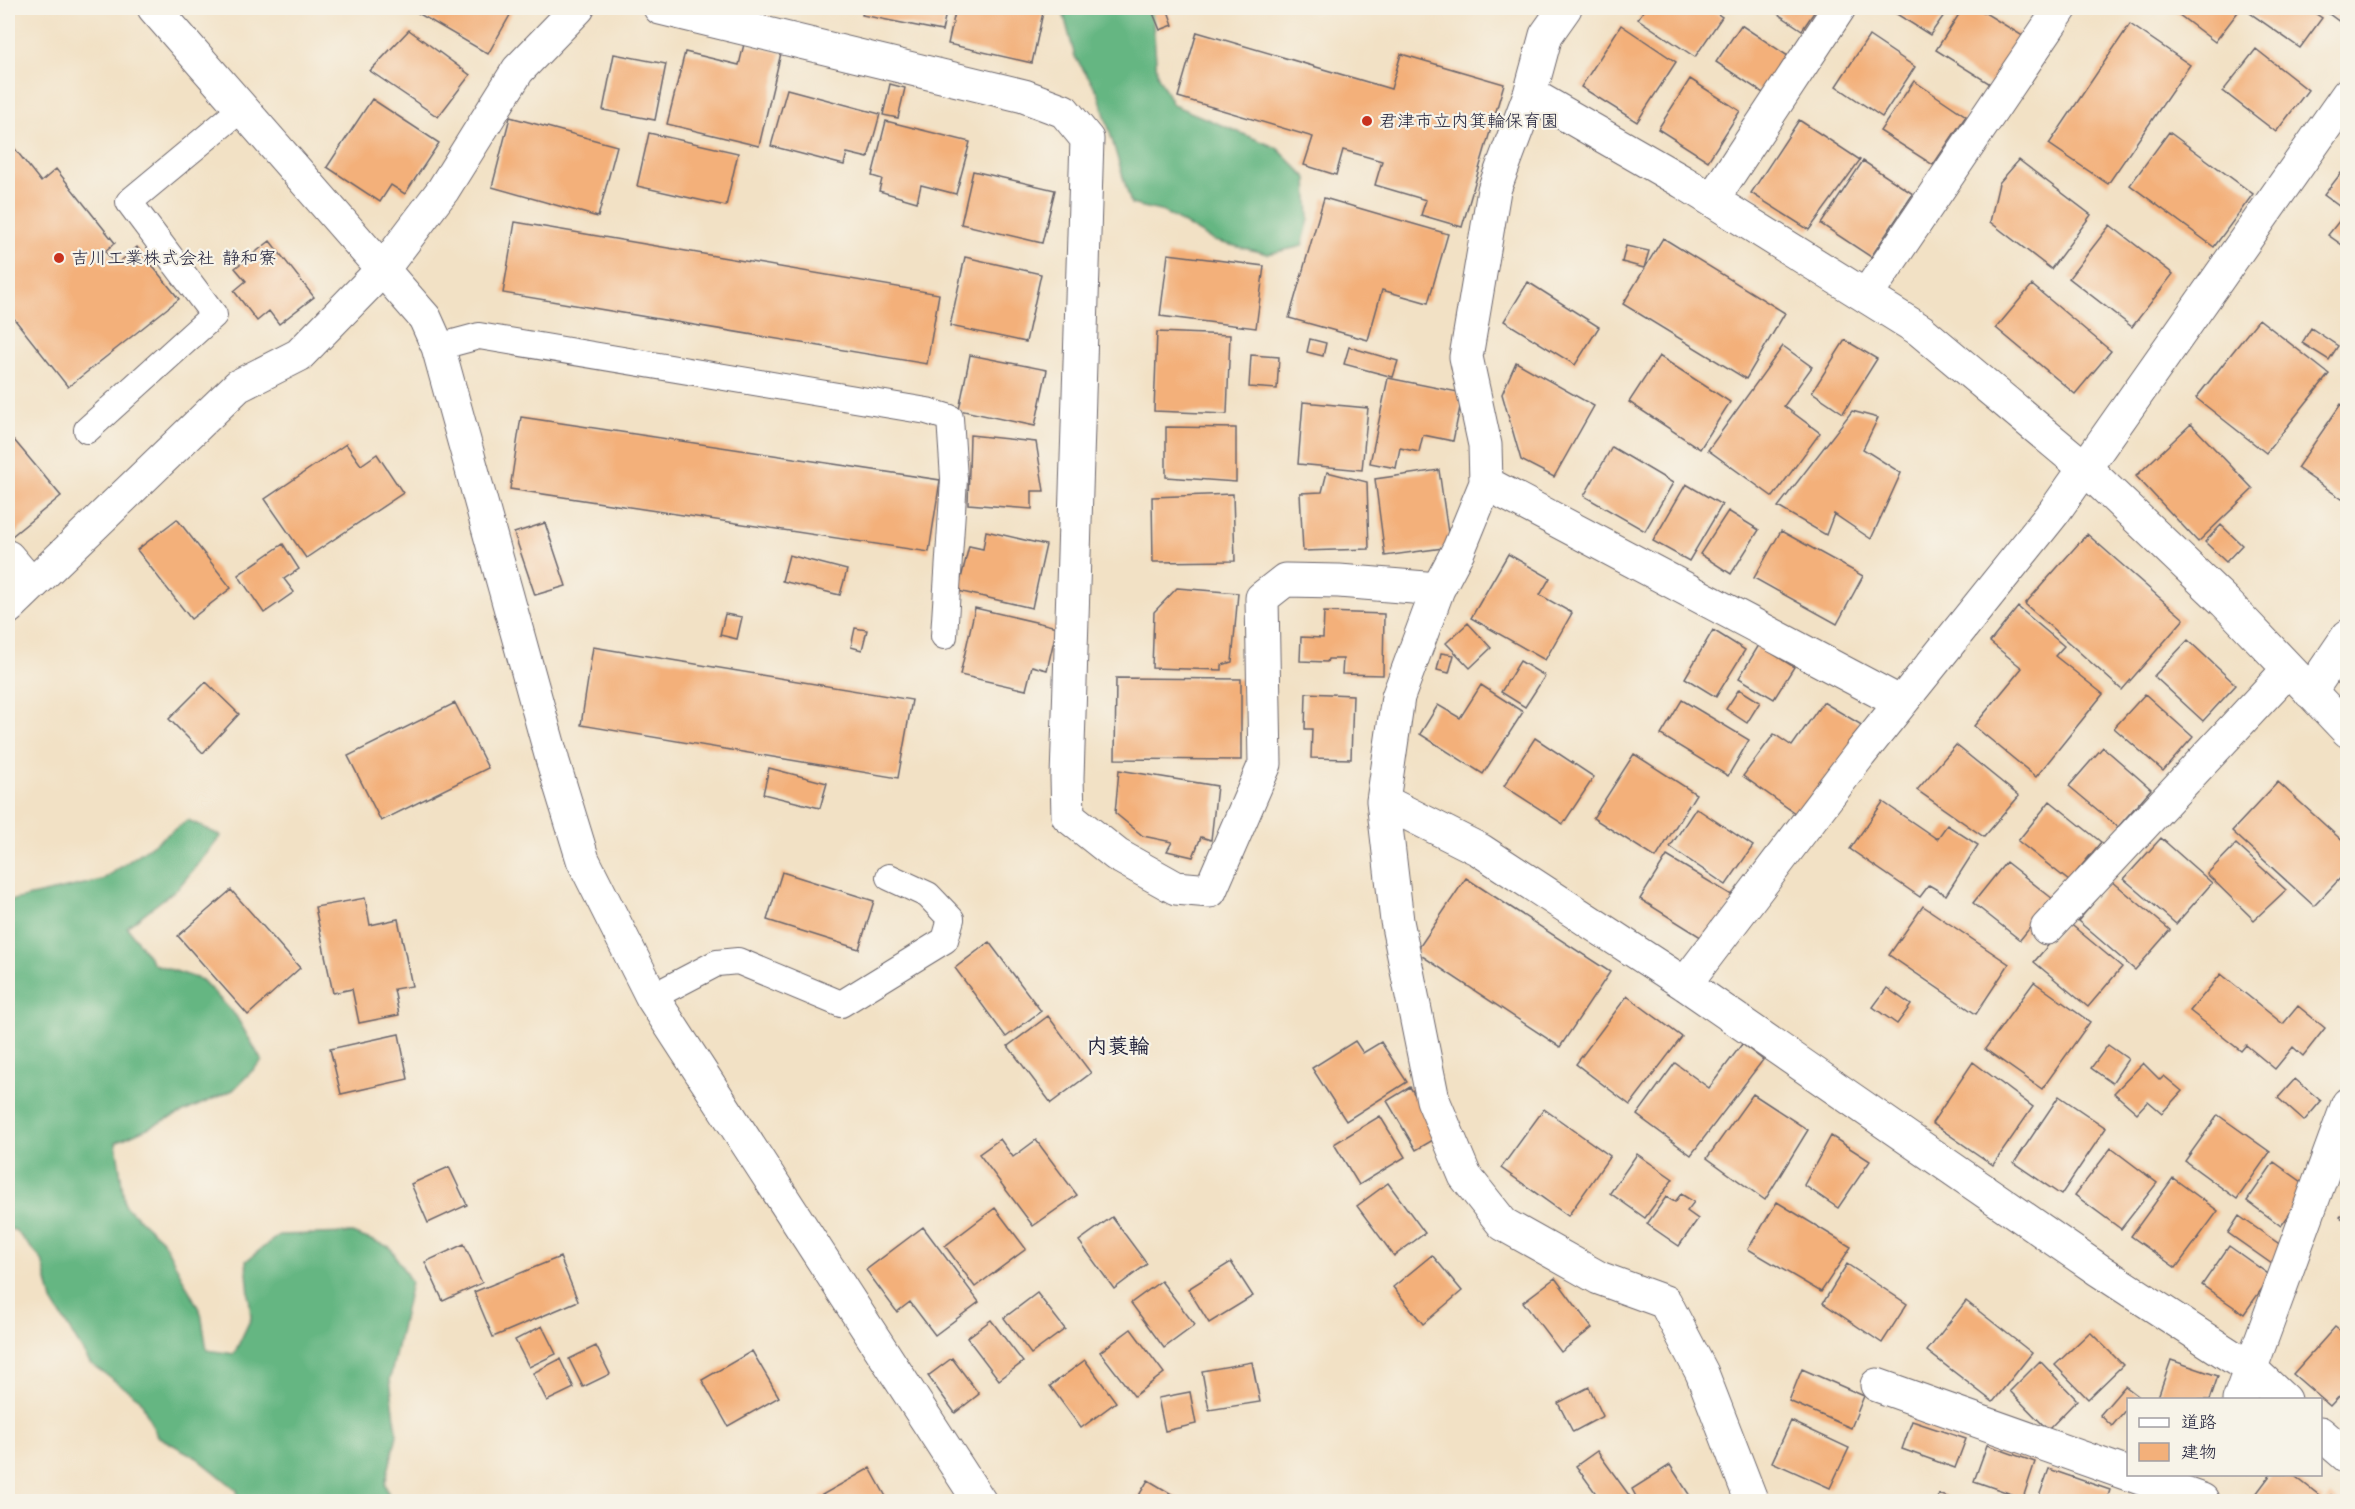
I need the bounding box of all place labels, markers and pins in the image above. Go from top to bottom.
place label: 君津市立内箕輪保育園 [1379,109,1559,134]
marker: 君津市立内箕輪保育園 [1360,114,1374,128]
place label: 吉川工業株式会社 静和寮 [71,246,276,271]
marker: 吉川工業株式会社 静和寮 [52,251,66,265]

